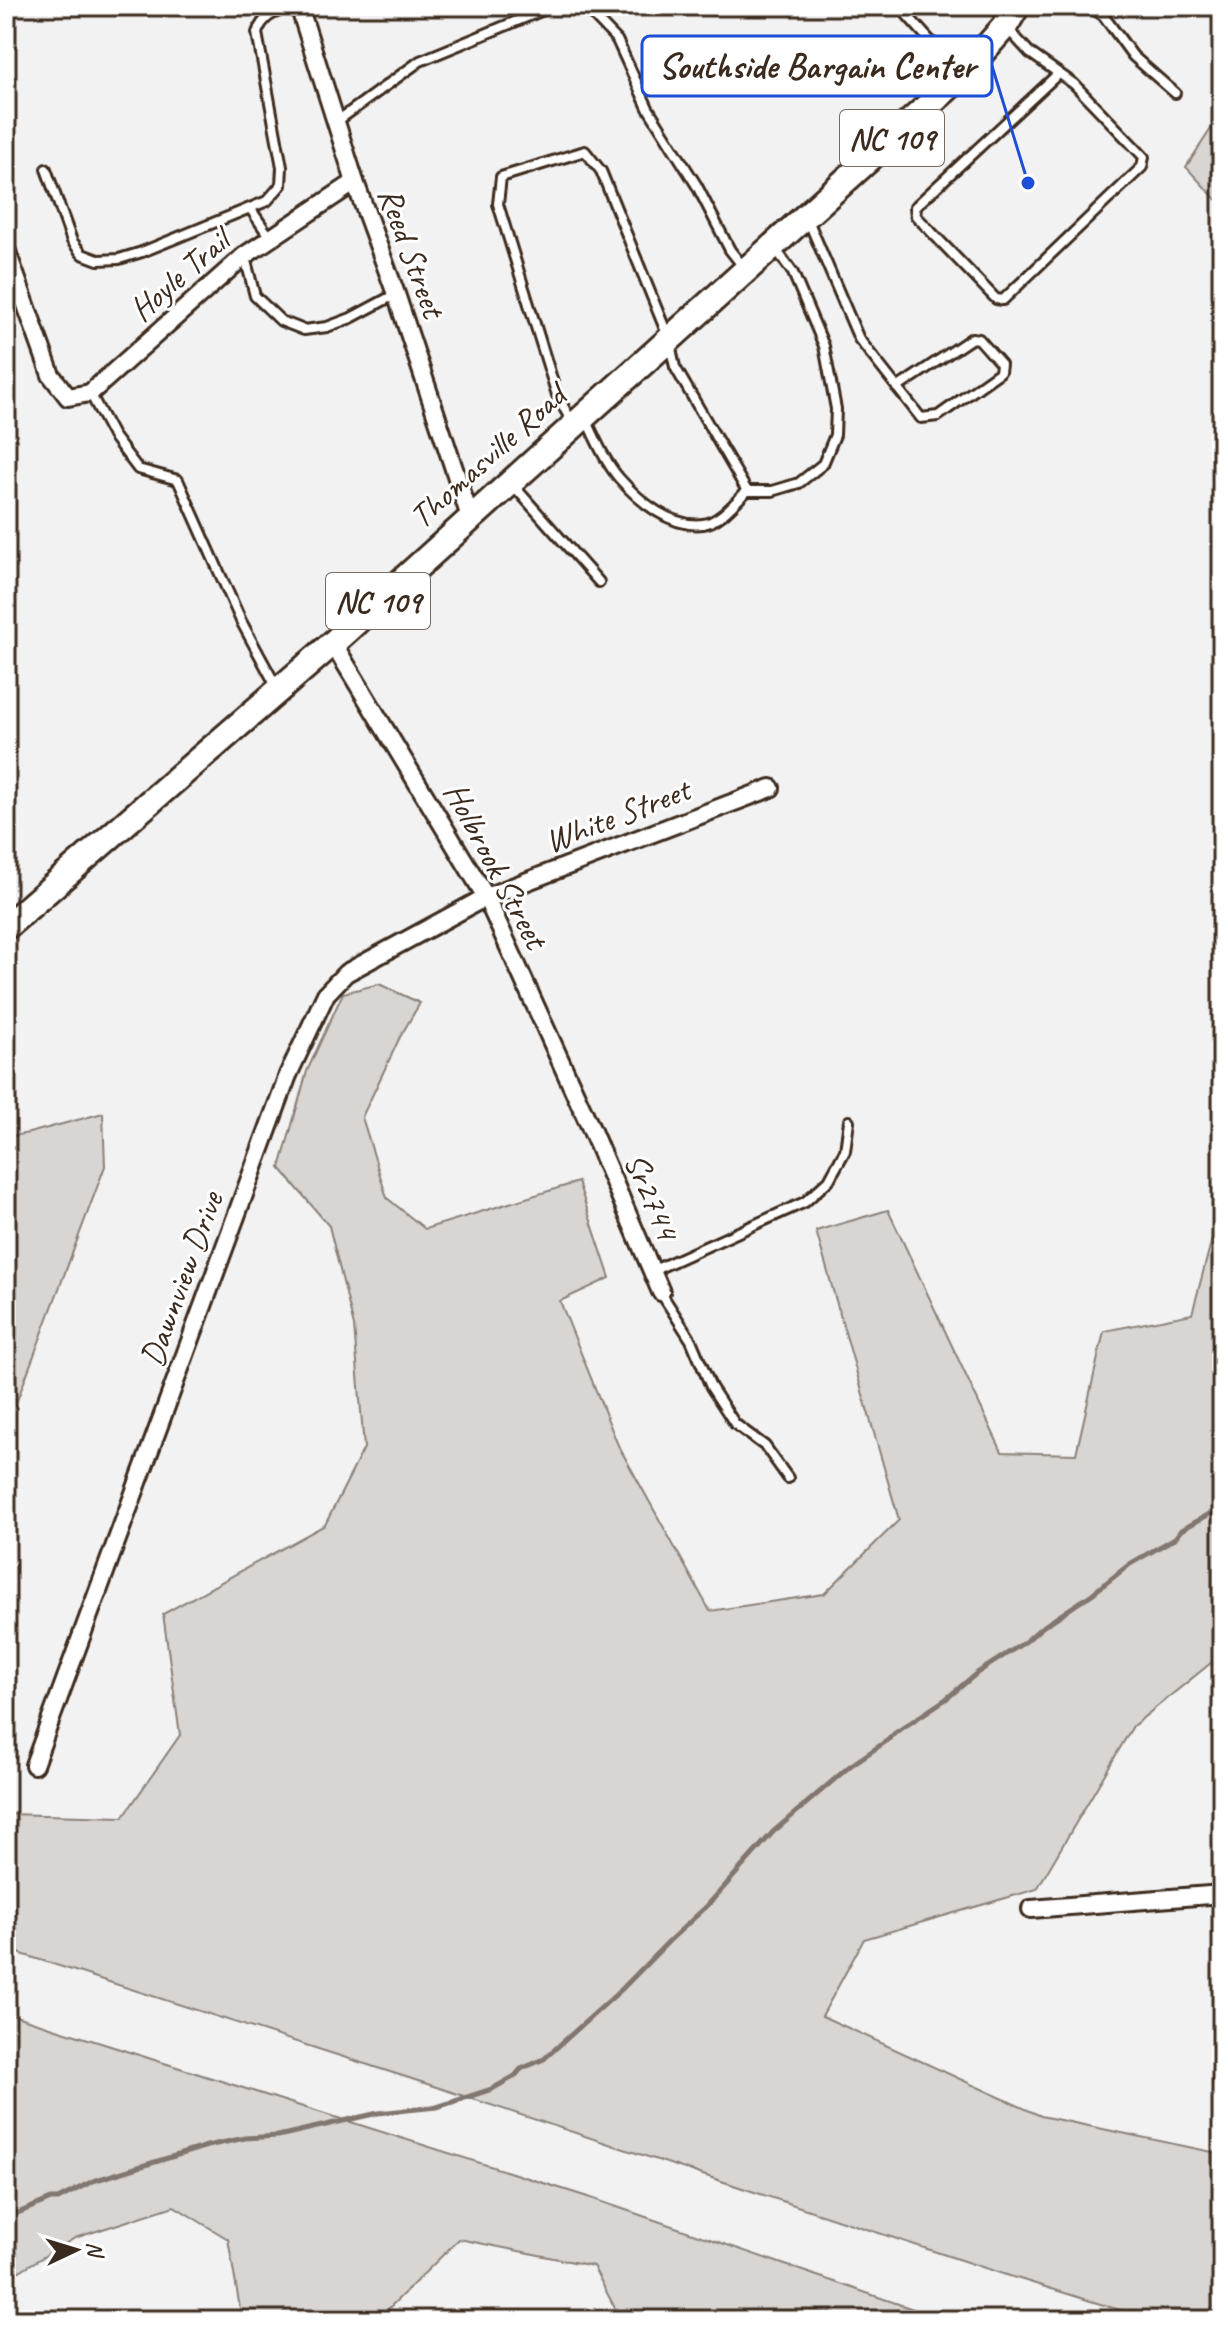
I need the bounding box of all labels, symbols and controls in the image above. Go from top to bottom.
callout: Southside Bargain Center [642,36,992,96]
text: Southside Bargain Center [659,43,979,89]
road number: NC 109 [840,110,944,166]
street label: Reed Street [369,181,457,326]
street label: Hoyle Trail [120,216,243,330]
street label: Thomasville Road [400,371,578,537]
road number: NC 109 [326,573,430,629]
street label: White Street [539,766,699,862]
street label: Holbrook Street [434,775,559,959]
street label: Sr2744 [615,1146,691,1249]
street label: Dawnview Drive [130,1184,233,1372]
north arrow [36,2210,116,2290]
text: N [81,2241,110,2260]

